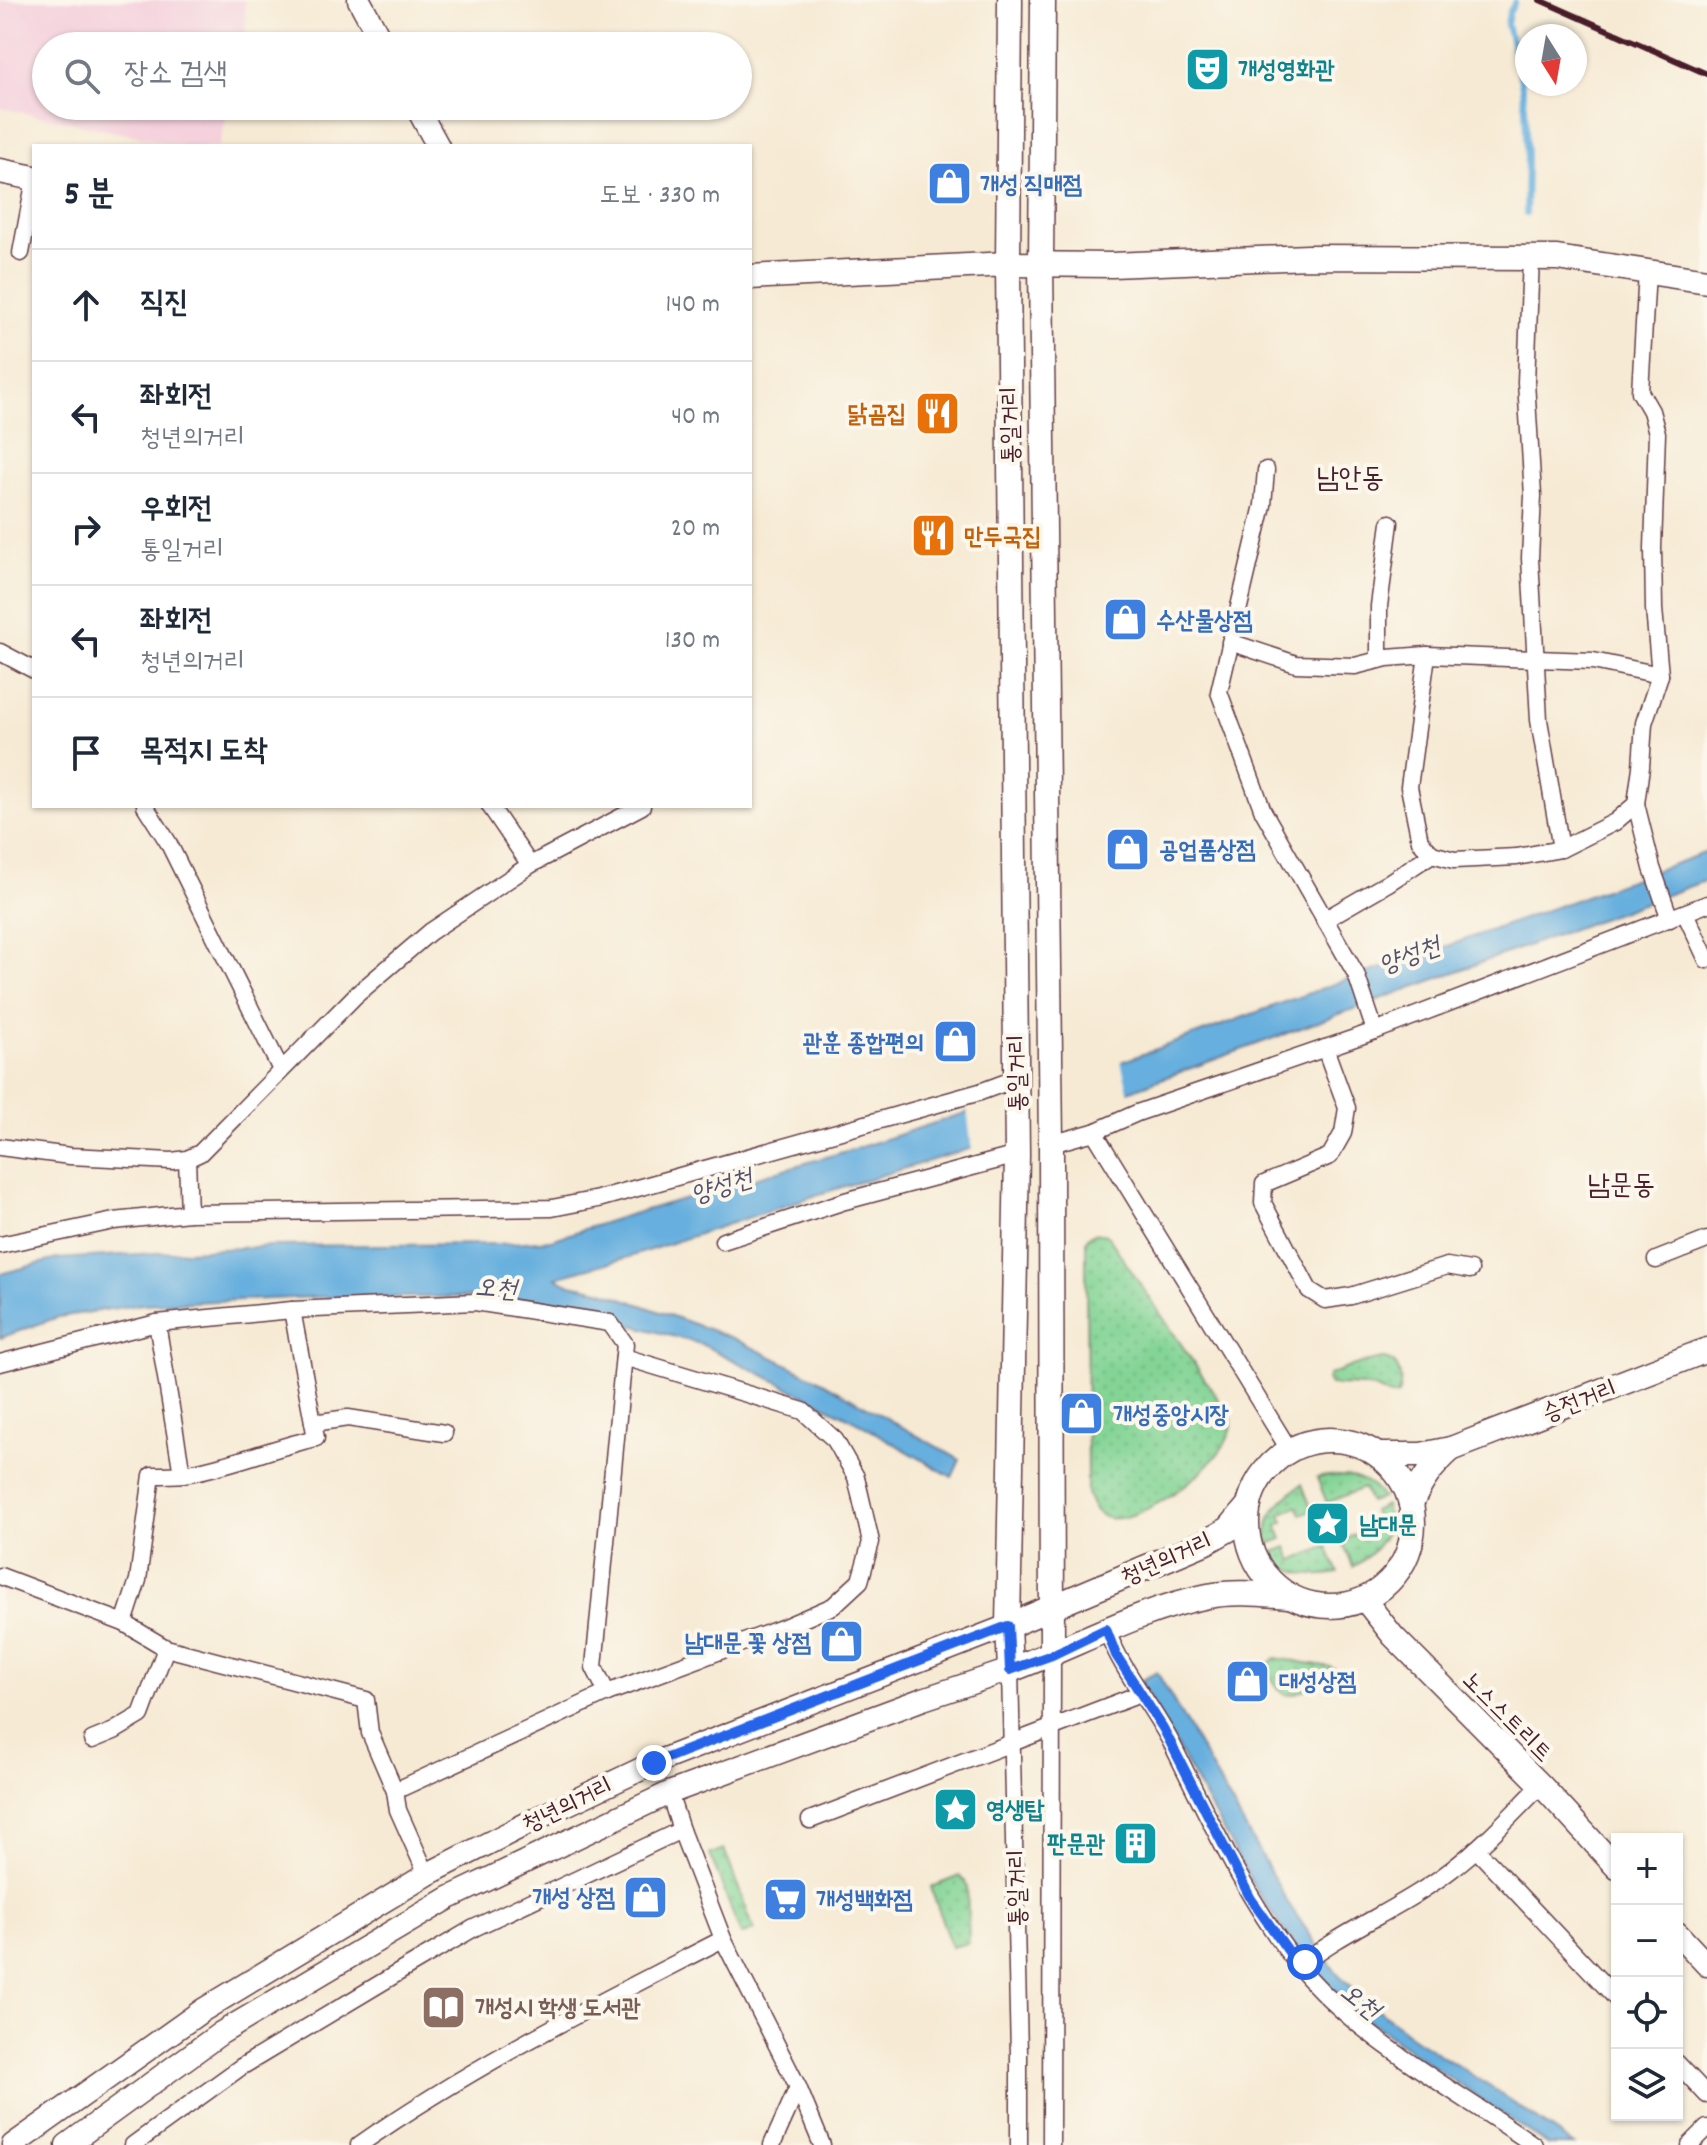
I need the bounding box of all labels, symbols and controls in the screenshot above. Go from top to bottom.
north arrow [1515,24,1587,96]
search box [32,32,752,120]
theatre icon: 개성영화관 [1183,45,1231,93]
icon: search [60,54,104,98]
text: 장소 검색 [124,55,227,98]
place label: 개성영화관 [1238,55,1335,89]
shop icon: 개성 직매점 [925,160,973,208]
place label: 개성 직매점 [980,170,1082,204]
text: 5 분 [64,172,115,221]
text: 도보 · 330 m [599,178,720,215]
icon: ahead [64,283,108,327]
text: 직진 [140,284,188,327]
text: 140 m [666,287,720,324]
text: 좌회전 [140,378,212,421]
street label: 통일거리 [994,386,1030,464]
restaurant icon: 닭곰집 [913,389,961,437]
icon: left [64,395,108,439]
text: 40 m [671,399,720,436]
place label: 닭곰집 [848,399,906,433]
text: 청년의거리 [140,421,245,458]
district label: 남안동 [1316,461,1384,501]
text: 우회전 [140,490,212,533]
icon: right [64,507,108,551]
text: 20 m [671,511,720,548]
restaurant icon: 만두국집 [909,512,957,560]
place label: 만두국집 [964,522,1041,556]
text: 통일거리 [140,533,224,570]
shop icon: 수산물상점 [1101,596,1149,644]
text: 좌회전 [140,602,212,645]
place label: 수산물상점 [1156,606,1253,640]
icon: left [64,619,108,663]
text: 130 m [665,623,720,660]
text: 청년의거리 [140,645,245,682]
icon: arrive [64,731,108,775]
text: 목적지 도착 [140,732,268,775]
shop icon: 공업품상점 [1104,825,1152,873]
place label: 공업품상점 [1159,835,1256,869]
water label: 양성천 [1374,928,1449,985]
shop icon: 관훈 종합편의 [931,1018,979,1066]
place label: 관훈 종합편의 [803,1028,924,1062]
street label: 통일거리 [1001,1034,1037,1112]
water label: 양성천 [687,1161,760,1215]
district label: 남문동 [1587,1168,1655,1208]
water label: 오천 [474,1271,521,1311]
street label: 승전거리 [1538,1373,1622,1433]
shop icon: 개성중앙시장 [1058,1390,1106,1438]
place label: 개성중앙시장 [1113,1400,1230,1434]
place icon: 남대문 [1304,1500,1352,1548]
place label: 남대문 [1359,1510,1417,1544]
street label: 청년의거리 [1116,1526,1218,1596]
shop icon: 남대문 꽃 상점 [818,1618,866,1666]
place label: 남대문 꽃 상점 [684,1628,811,1662]
shop icon: 대성상점 [1224,1657,1272,1705]
street label: 노스스트리트 [1453,1665,1559,1771]
place label: 대성상점 [1279,1667,1356,1701]
route end [636,1745,672,1781]
street label: 청년의거리 [517,1770,619,1843]
place icon: 영생탑 [931,1785,979,1833]
place label: 영생탑 [986,1795,1045,1829]
building icon: 판문관 [1112,1819,1160,1867]
place label: 판문관 [1047,1829,1106,1863]
map controls [1611,1833,1683,2121]
button: + [1611,1833,1683,1905]
street label: 통일거리 [1001,1849,1037,1927]
shop icon: 개성 상점 [622,1873,670,1921]
supermarket icon: 개성백화점 [761,1875,809,1923]
place label: 개성 상점 [532,1883,615,1917]
place label: 개성백화점 [816,1885,913,1919]
button: − [1611,1905,1683,1977]
route start [1287,1944,1323,1980]
water label: 오천 [1331,1975,1389,2032]
button: locate [1611,1977,1683,2049]
library icon: 개성시 학생 도서관 [420,1983,468,2031]
place label: 개성시 학생 도서관 [475,1993,641,2027]
button: layers [1611,2049,1683,2121]

